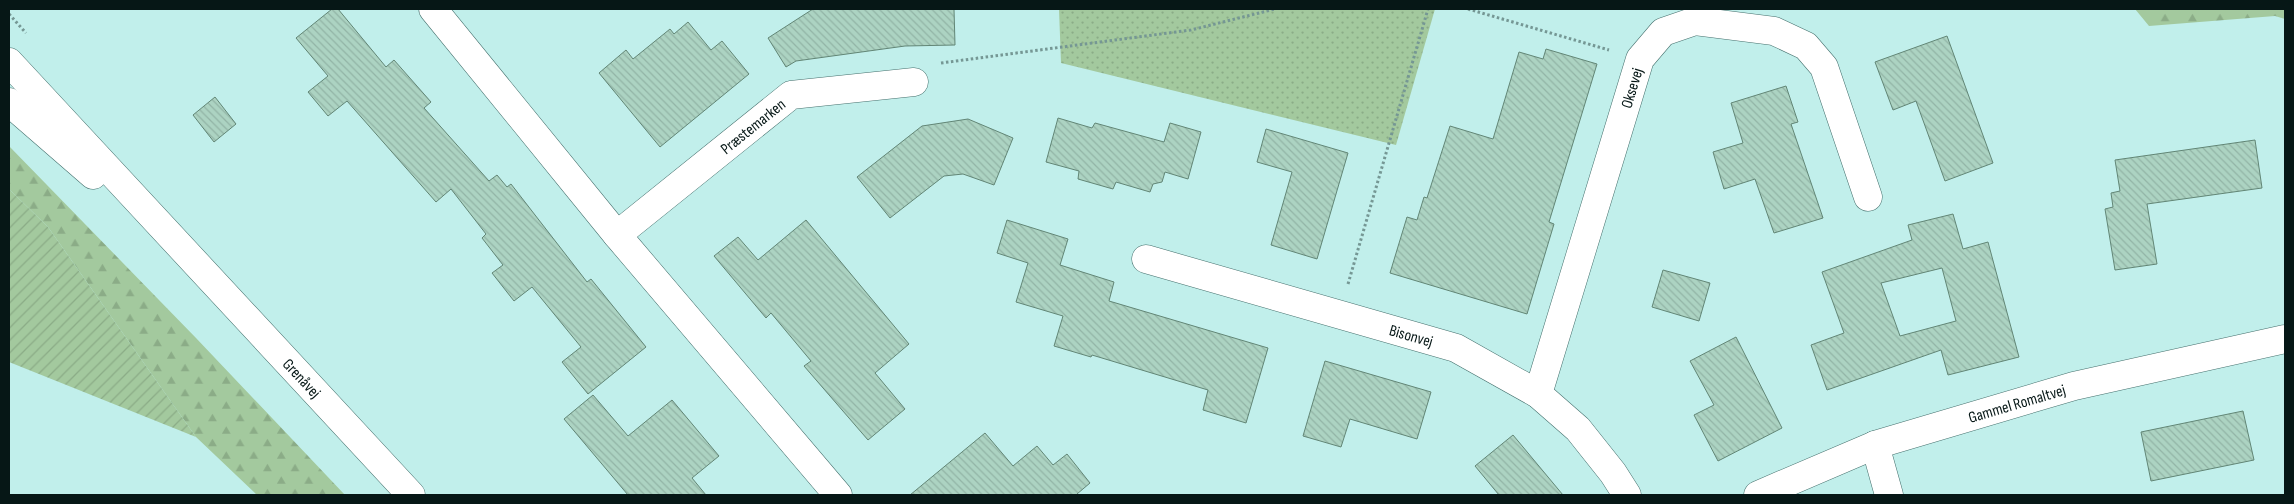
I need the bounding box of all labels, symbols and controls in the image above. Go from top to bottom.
street label: Oksevej [1618,66,1648,111]
street label: Præstemarken [717,95,790,159]
street label: Bisonvej [1387,321,1435,352]
street label: Grenåvej [278,355,324,403]
street label: Gammel Romaltvej [1966,381,2068,428]

